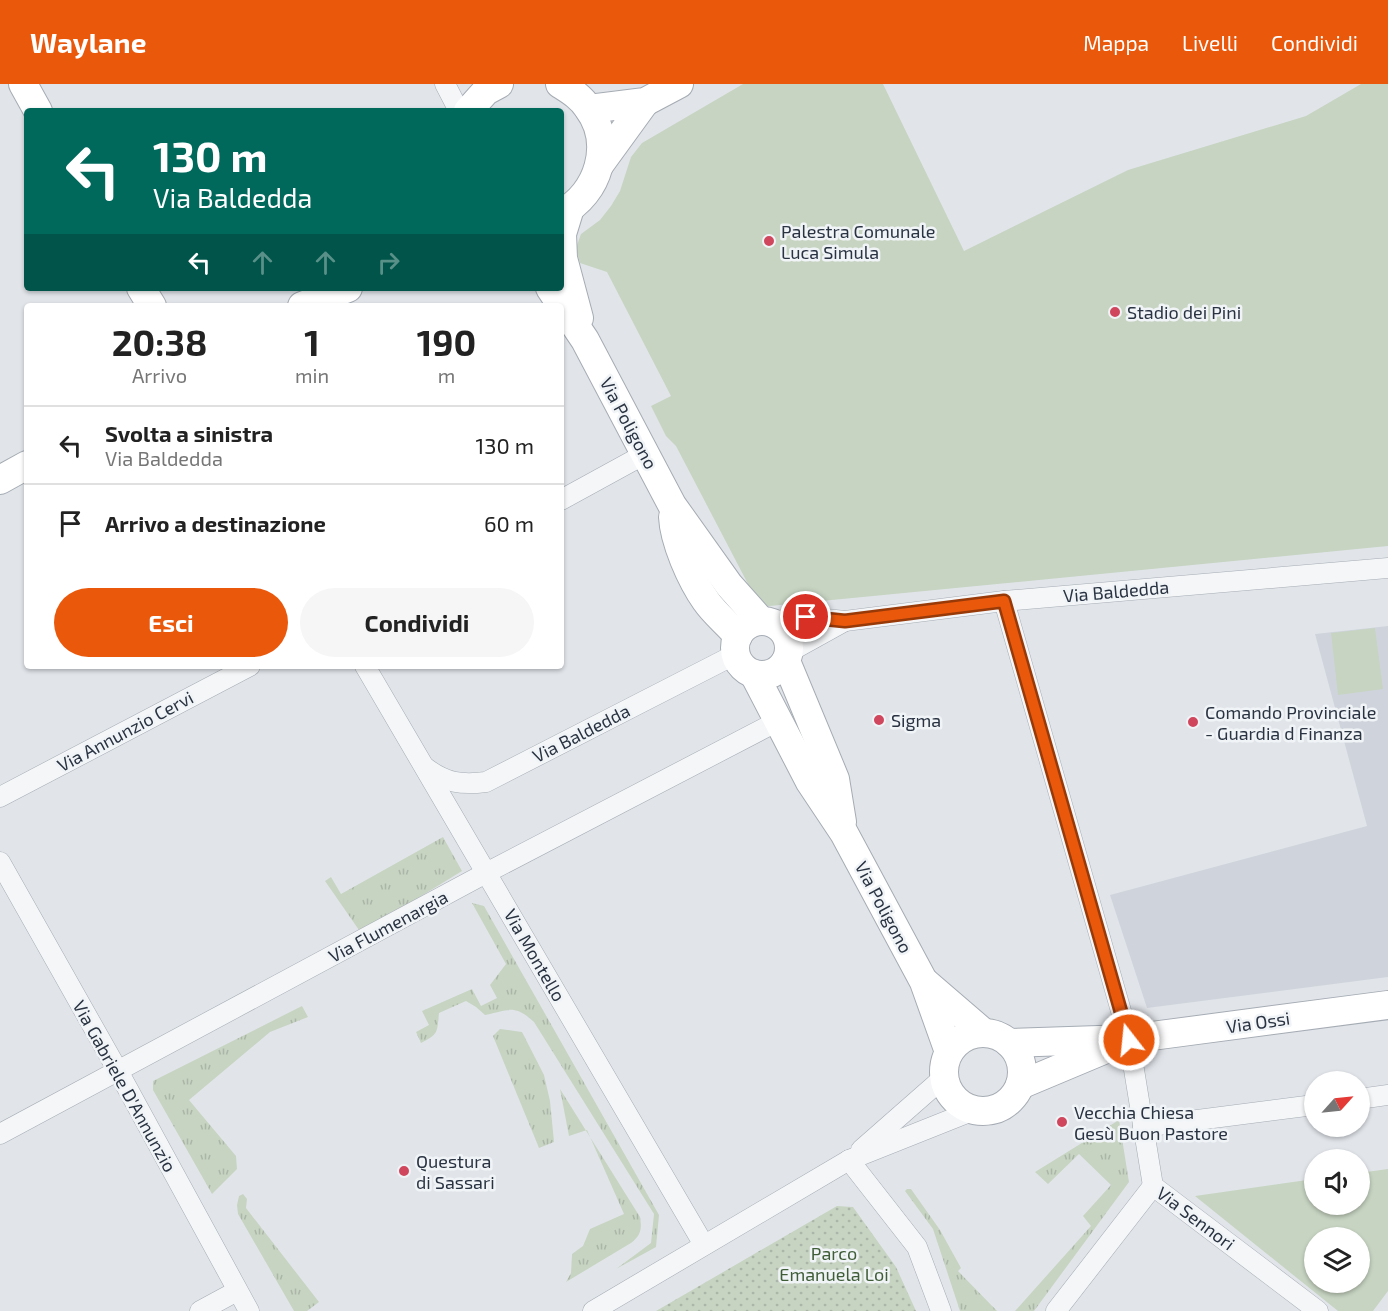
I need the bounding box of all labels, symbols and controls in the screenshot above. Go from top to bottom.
text: Waylane [30,25,146,59]
text: Mappa [1083,30,1149,55]
text: Livelli [1182,30,1238,55]
text: Condividi [1271,30,1358,55]
text: 130 m [153,130,268,180]
icon: left [54,132,132,210]
text: Via Baldedda [153,181,312,213]
place label: Palestra Comunale Luca Simula [781,220,935,263]
marker: Palestra Comunale Luca Simula [762,234,776,248]
icon: left [183,246,216,279]
icon: ahead [246,246,279,279]
icon: ahead [309,246,342,279]
icon: right [372,246,405,279]
place label: Stadio dei Pini [1127,301,1241,323]
marker: Stadio dei Pini [1108,305,1122,319]
text: 20:38 [112,320,207,363]
text: 1 [304,320,320,363]
text: 190 [417,320,476,363]
text: Arrivo [132,363,187,387]
text: min [295,363,329,387]
text: m [438,363,455,387]
street label: Via Poligono [596,373,662,473]
text: Svolta a sinistra [105,420,273,446]
icon: left [54,429,87,462]
text: 130 m [476,432,534,458]
text: Via Baldedda [105,446,223,470]
icon: arrive [54,507,87,540]
text: Arrivo a destinazione [105,510,326,536]
text: 60 m [484,510,534,536]
street label: Via Baldedda [1062,575,1170,607]
button: Esci [54,588,288,657]
button: Condividi [300,588,534,657]
pin [780,591,831,642]
icon: arrive [789,600,822,633]
street label: Via Annunzio Cervi [53,686,197,776]
street label: Via Baldedda [529,699,633,767]
place label: Comando Provinciale - Guardia d Finanza [1205,701,1377,744]
place label: Sigma [891,709,941,731]
marker: Sigma [872,713,886,727]
marker: Comando Provinciale - Guardia d Finanza [1186,715,1200,729]
street label: Via Poligono [851,857,917,957]
street label: Via Flumenargia [325,885,451,967]
street label: Via Montello [500,905,570,1005]
street label: Via Gabriele D'Annunzio [69,996,181,1176]
street label: Via Ossi [1225,1007,1291,1037]
position arrow [1097,1008,1161,1072]
north arrow [1304,1071,1370,1137]
map controls [1304,1071,1370,1293]
place label: Vecchia Chiesa Gesù Buon Pastore [1074,1101,1228,1144]
marker: Vecchia Chiesa Gesù Buon Pastore [1055,1115,1069,1129]
button: sound [1304,1149,1370,1215]
place label: Questura di Sassari [416,1150,495,1193]
marker: Questura di Sassari [397,1164,411,1178]
street label: Via Sennori [1153,1182,1239,1254]
button: layers [1304,1227,1370,1293]
park label: Parco Emanuela Loi [779,1242,889,1285]

